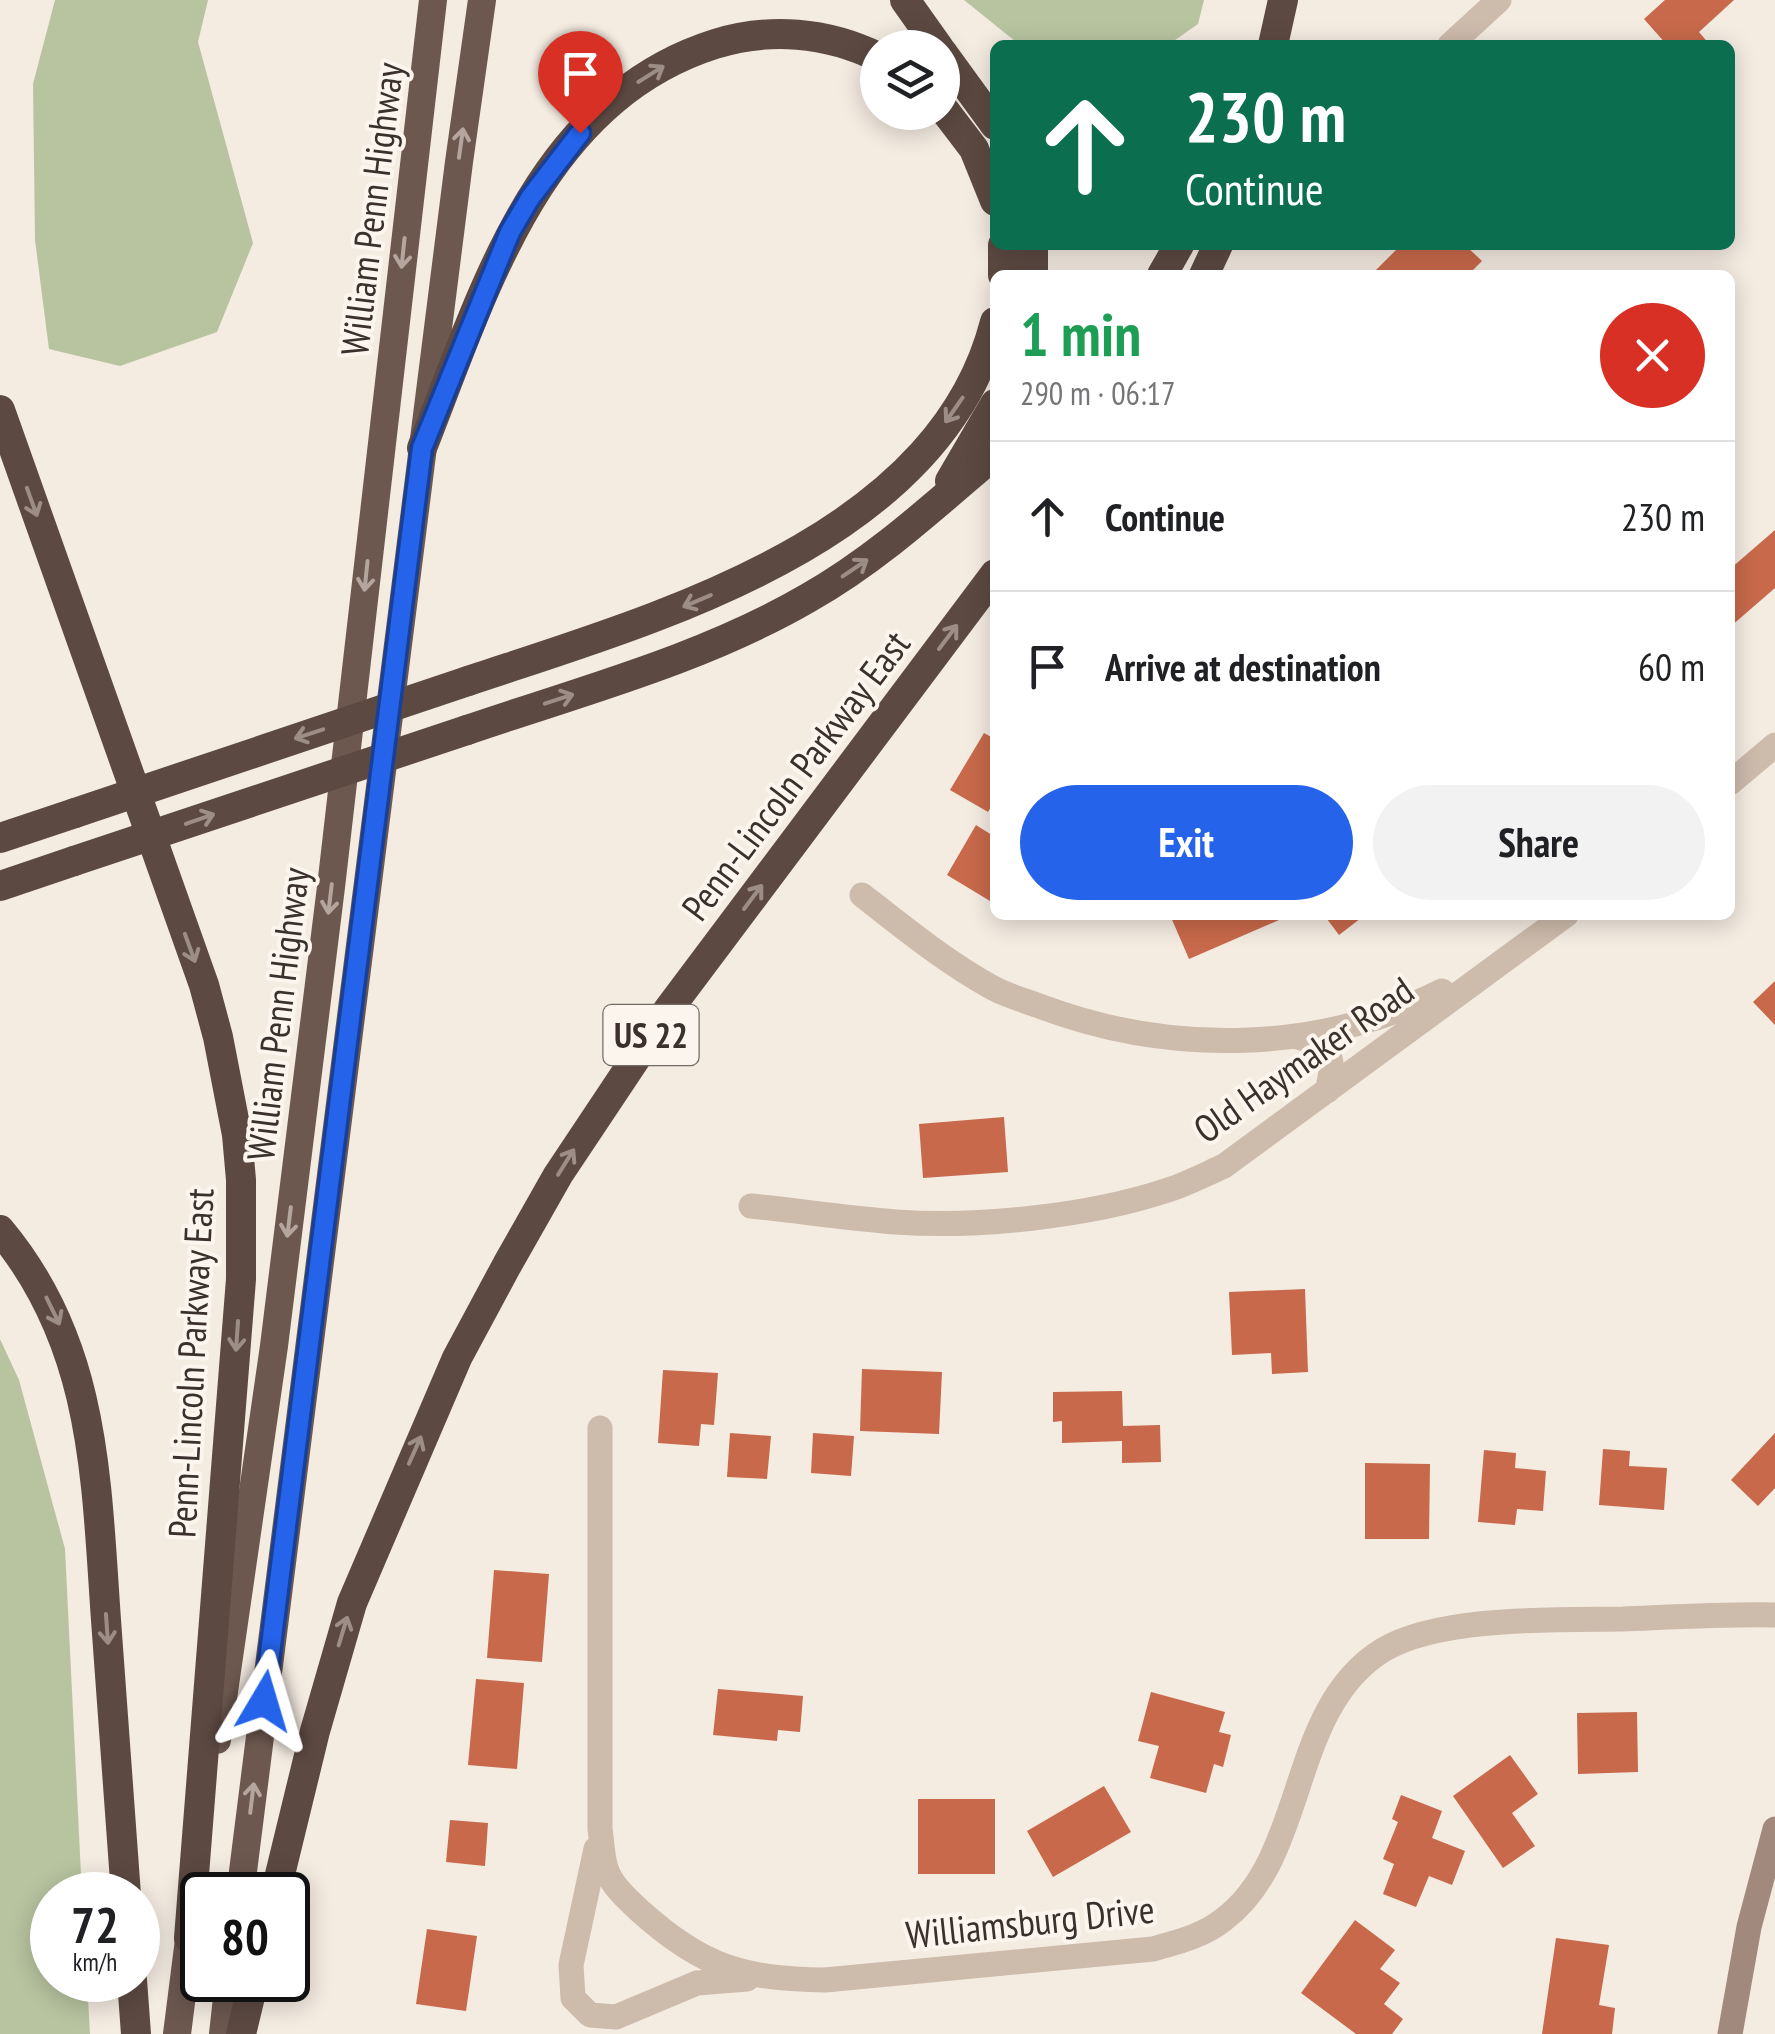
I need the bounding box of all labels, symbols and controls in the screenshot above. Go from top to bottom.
map controls [860,30,960,130]
button: layers [860,30,960,130]
pin [538,31,623,134]
icon: arrive [553,46,608,101]
street label: William Penn Highway [329,59,413,358]
one-way arrow [636,63,665,84]
text: 230 m [1185,71,1346,161]
icon: ahead [1020,80,1150,210]
one-way arrow [453,127,471,160]
text: Continue [1185,159,1324,217]
one-way arrow [393,237,412,269]
text: 1 min [1020,295,1141,373]
button: close [1600,303,1705,408]
text: 290 m · 06:17 [1020,372,1175,414]
one-way arrow [944,396,965,423]
one-way arrow [24,486,42,518]
icon: ahead [1020,489,1075,544]
text: Continue [1105,492,1225,541]
text: 230 m [1621,492,1705,541]
one-way arrow [841,558,868,579]
one-way arrow [356,559,375,592]
one-way arrow [682,594,713,612]
street label: Penn-Lincoln Parkway East [670,620,920,929]
one-way arrow [938,624,959,651]
icon: arrive [1020,639,1075,694]
text: Arrive at destination [1105,642,1381,691]
text: 60 m [1638,642,1705,691]
one-way arrow [543,688,574,706]
one-way arrow [294,727,326,745]
button: Exit [1020,785,1353,900]
button: Share [1373,785,1705,900]
one-way arrow [184,808,216,826]
street label: William Penn Highway [235,864,319,1163]
one-way arrow [320,882,339,915]
one-way arrow [743,884,764,911]
one-way arrow [182,931,200,962]
street label: Old Haymaker Road [1184,965,1422,1153]
road number: US 22 [604,1005,698,1065]
one-way arrow [556,1149,577,1177]
street label: Penn-Lincoln Parkway East [156,1186,224,1539]
one-way arrow [280,1205,298,1237]
one-way arrow [44,1296,63,1326]
one-way arrow [227,1320,246,1352]
one-way arrow [407,1436,426,1466]
one-way arrow [97,1613,116,1645]
one-way arrow [335,1616,353,1648]
position arrow [212,1649,316,1753]
one-way arrow [244,1783,262,1815]
speed limit sign: 80 [180,1872,310,2002]
street label: Williamsburg Drive [903,1884,1157,1958]
text: 72 [71,1892,119,1957]
text: km/h [73,1946,117,1978]

